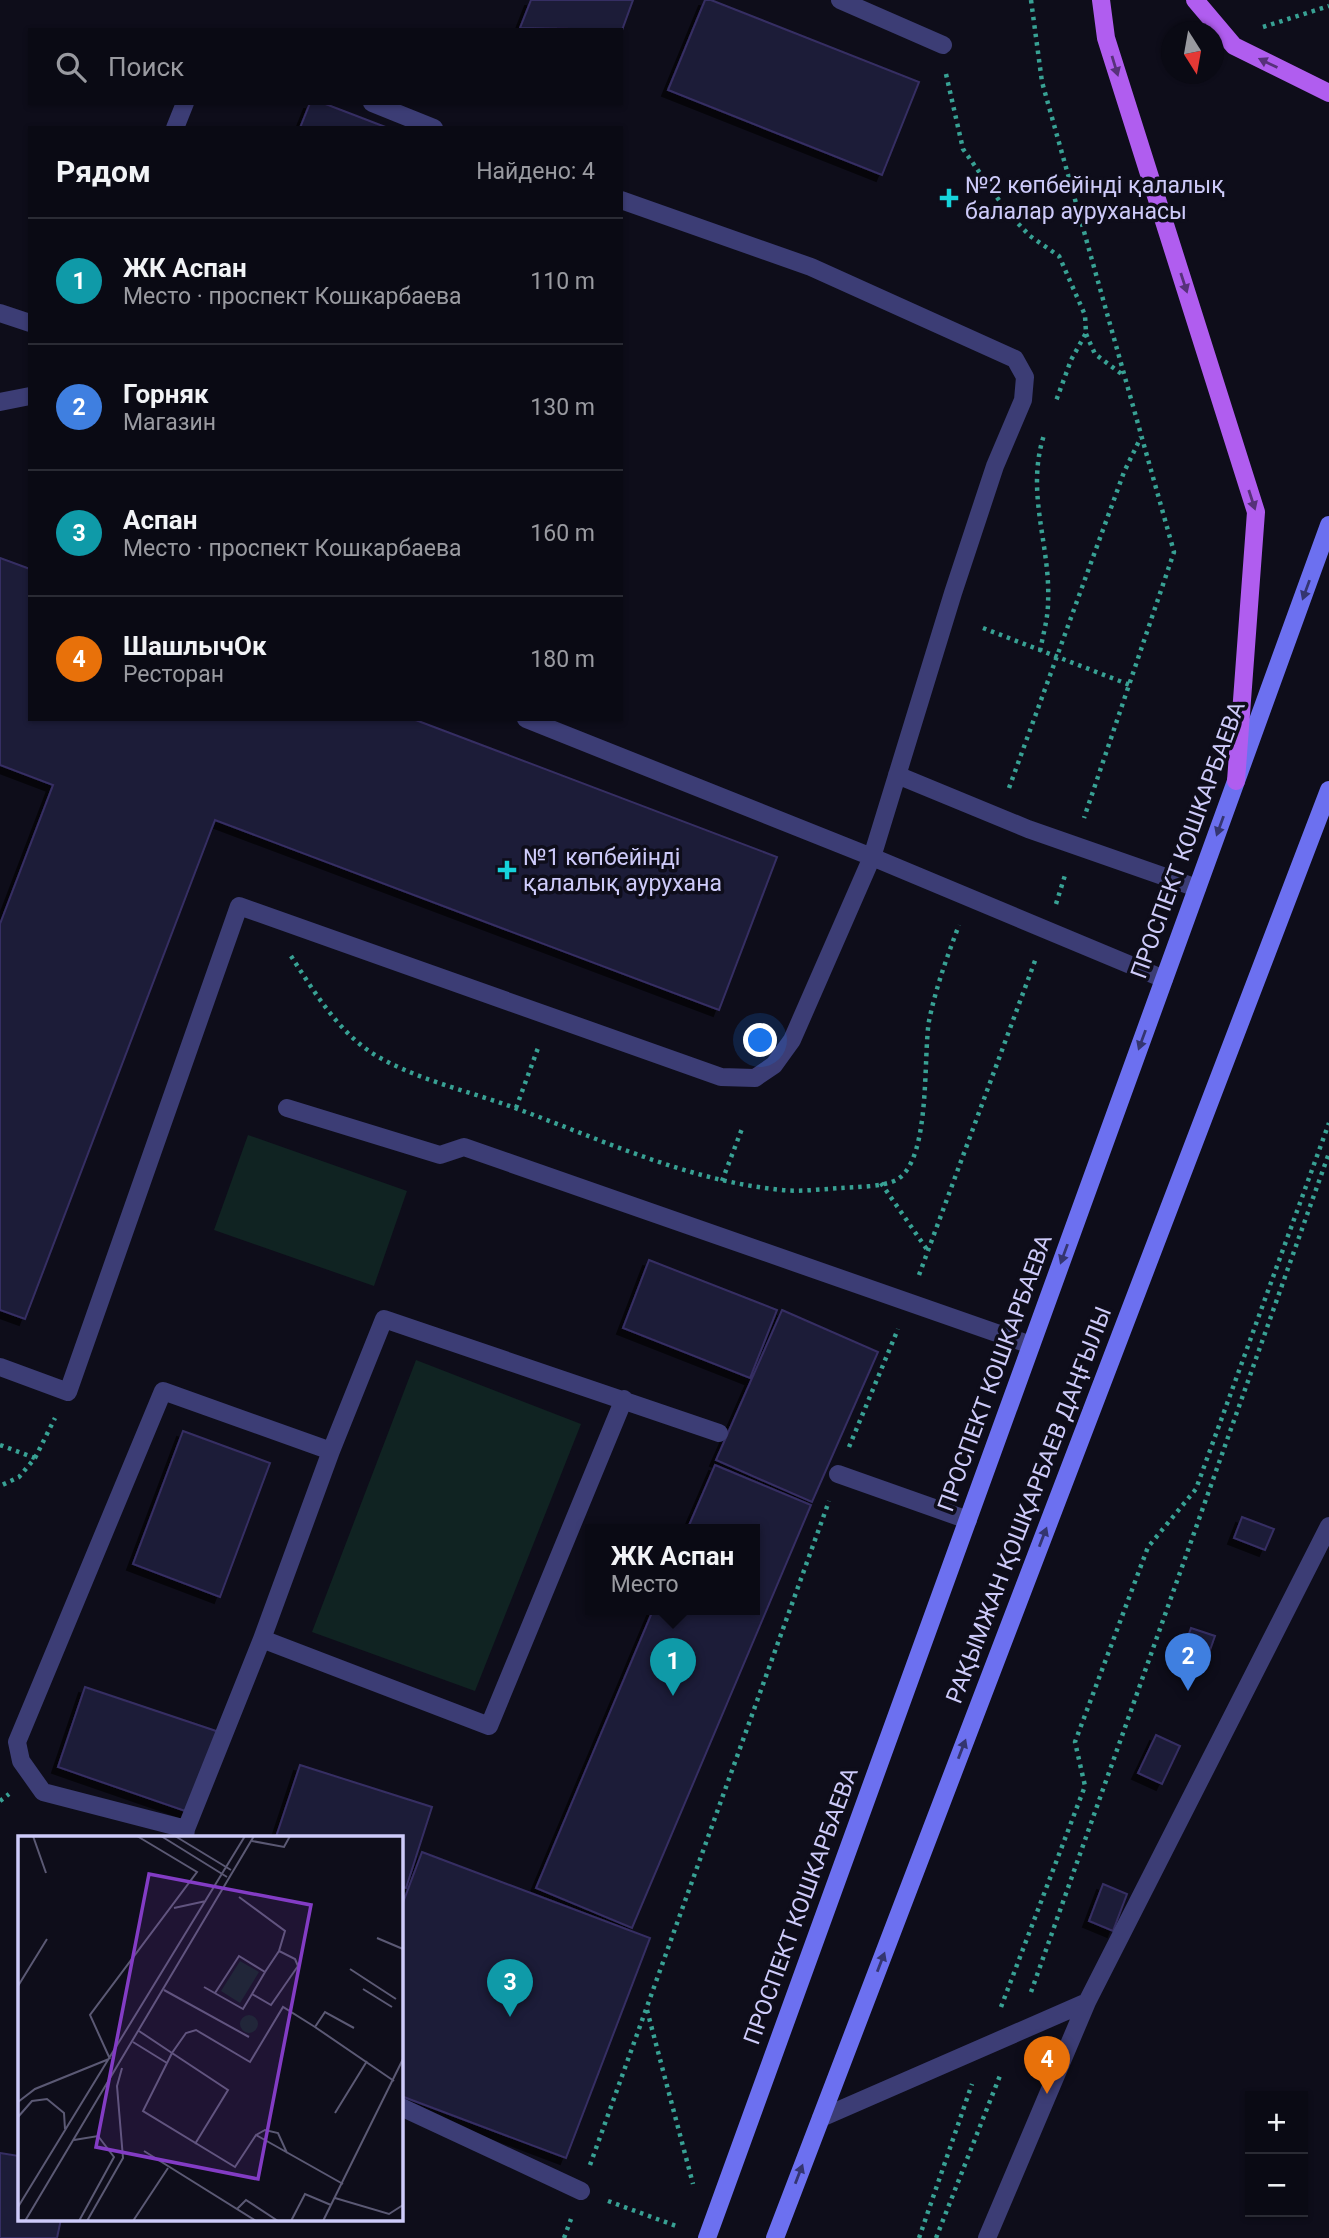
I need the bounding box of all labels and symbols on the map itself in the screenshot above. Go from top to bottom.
north arrow [1161,21,1224,84]
one-way arrow [1111,56,1121,77]
one-way arrow [1258,57,1278,69]
place label: №2 көпбейінді қалалық балалар ауруханасы [965,172,1225,225]
marker: №2 көпбейінді қалалық балалар ауруханасы [939,188,959,208]
one-way arrow [1179,273,1190,294]
one-way arrow [1248,490,1258,511]
one-way arrow [1300,579,1311,600]
street label: ПРОСПЕКТ КОШКАРБАЕВА [1125,698,1251,982]
one-way arrow [1214,816,1225,837]
place label: №1 көпбейінді қалалық аурухана [523,844,722,897]
marker: №1 көпбейінді қалалық аурухана [497,860,517,880]
your location [743,1023,777,1057]
one-way arrow [1136,1030,1147,1051]
street label: ПРОСПЕКТ КОШКАРБАЕВА [932,1231,1058,1515]
one-way arrow [1058,1244,1069,1265]
street label: РАҚЫМЖАН ҚОШҚАРБАЕВ ДАҢҒЫЛЫ [941,1303,1117,1707]
one-way arrow [1038,1526,1049,1547]
pin: 2 [1165,1633,1211,1691]
pin: 1 [650,1638,696,1696]
one-way arrow [956,1739,967,1760]
street label: ПРОСПЕКТ КОШКАРБАЕВА [738,1764,864,2048]
inset map [18,1836,402,2220]
one-way arrow [875,1951,886,1972]
pin: 3 [487,1959,533,2017]
pin: 4 [1024,2036,1070,2094]
one-way arrow [794,2164,805,2185]

